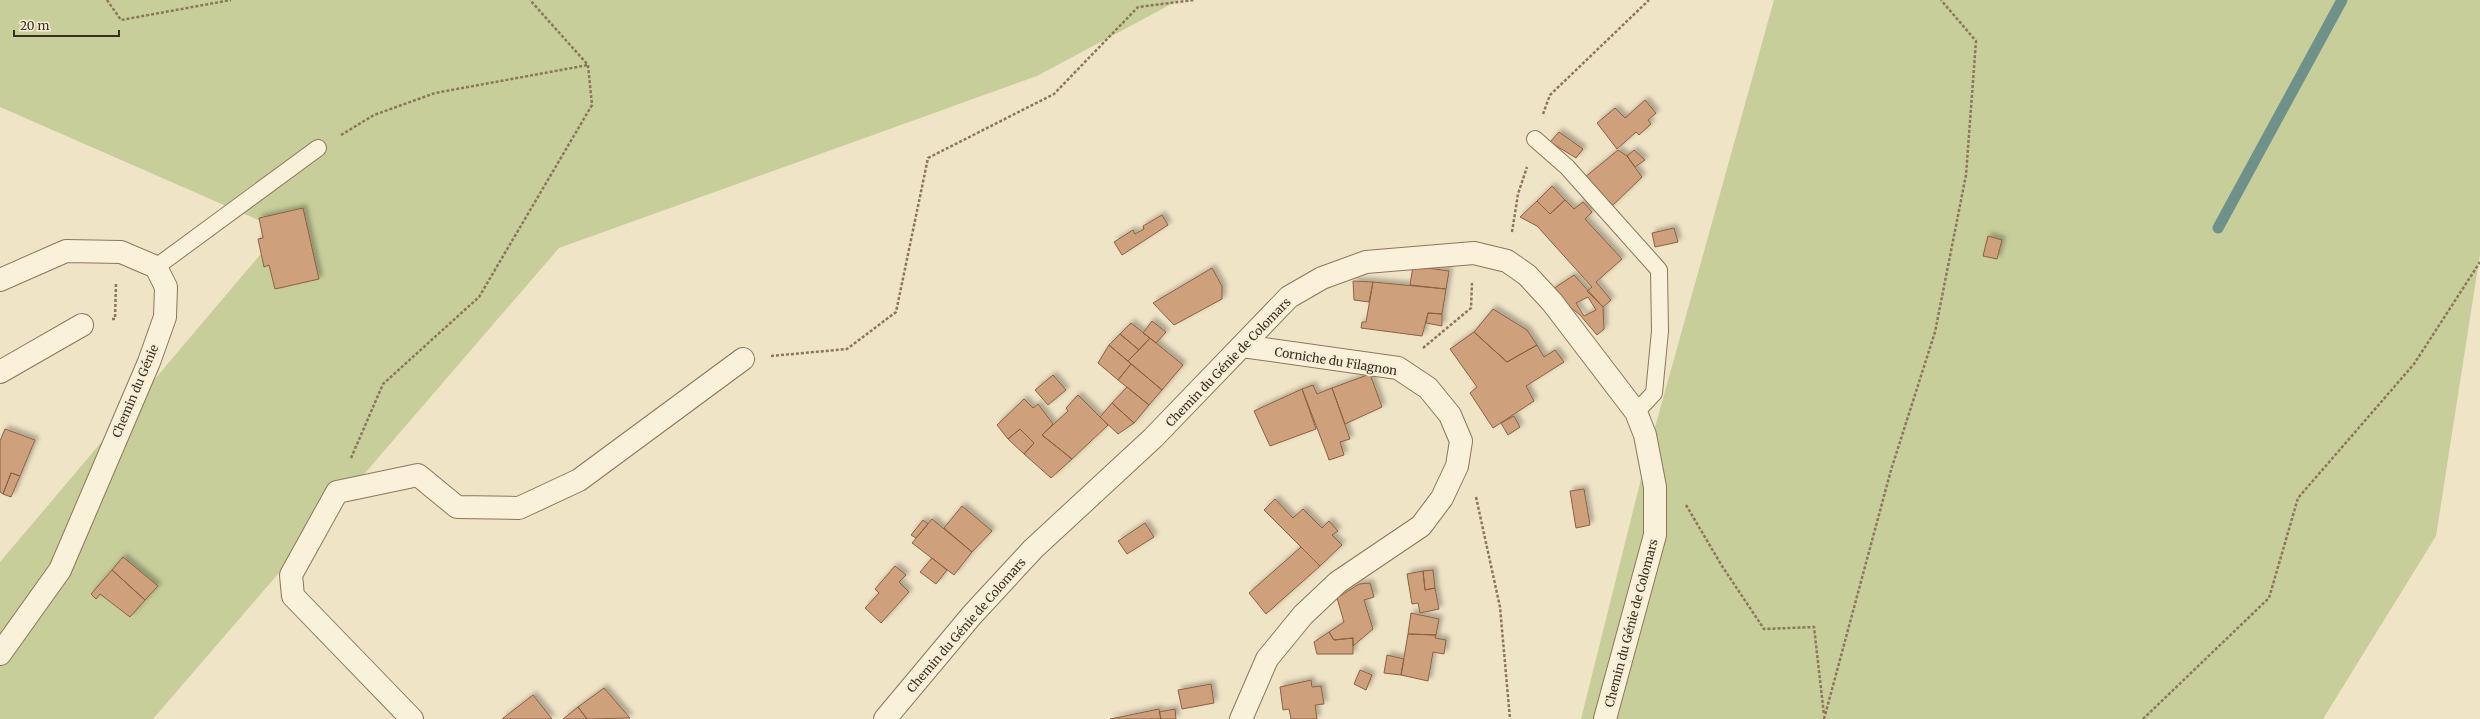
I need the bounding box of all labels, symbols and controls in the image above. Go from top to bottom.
scale bar [14,12,119,38]
text: 20 m [20,18,49,33]
street label: Chemin du Génie de Colomars [1162,294,1294,430]
street label: Chemin du Génie [109,342,161,440]
street label: Corniche du Filagnon [1274,344,1398,378]
street label: Chemin du Génie de Colomars [1601,537,1661,709]
street label: Chemin du Génie de Colomars [903,555,1029,695]

